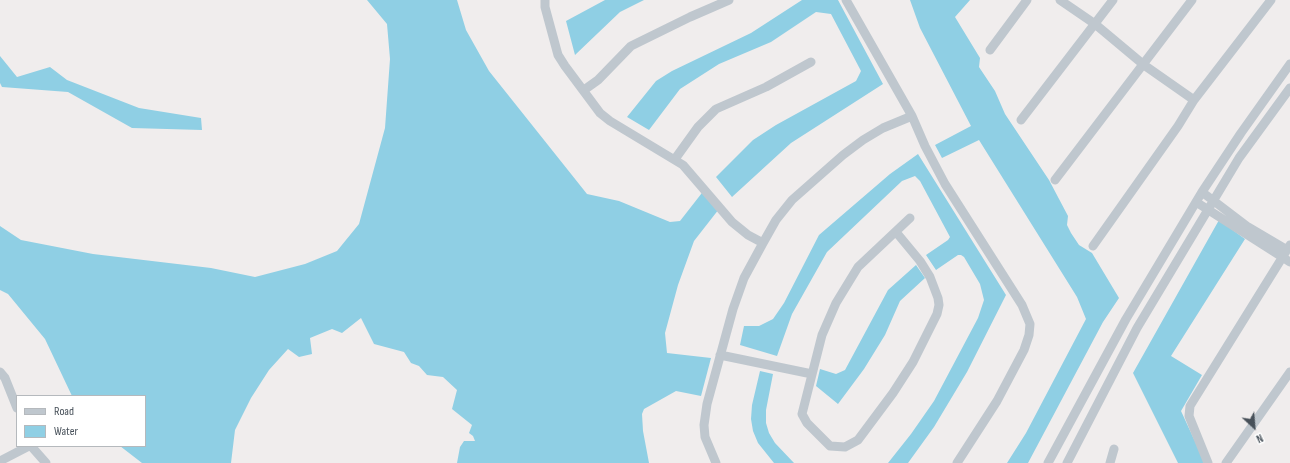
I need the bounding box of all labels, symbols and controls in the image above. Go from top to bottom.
legend [16,395,146,447]
text: Road [54,404,74,419]
north arrow [1234,407,1274,447]
text: Water [54,424,78,439]
text: N [1254,431,1265,445]

